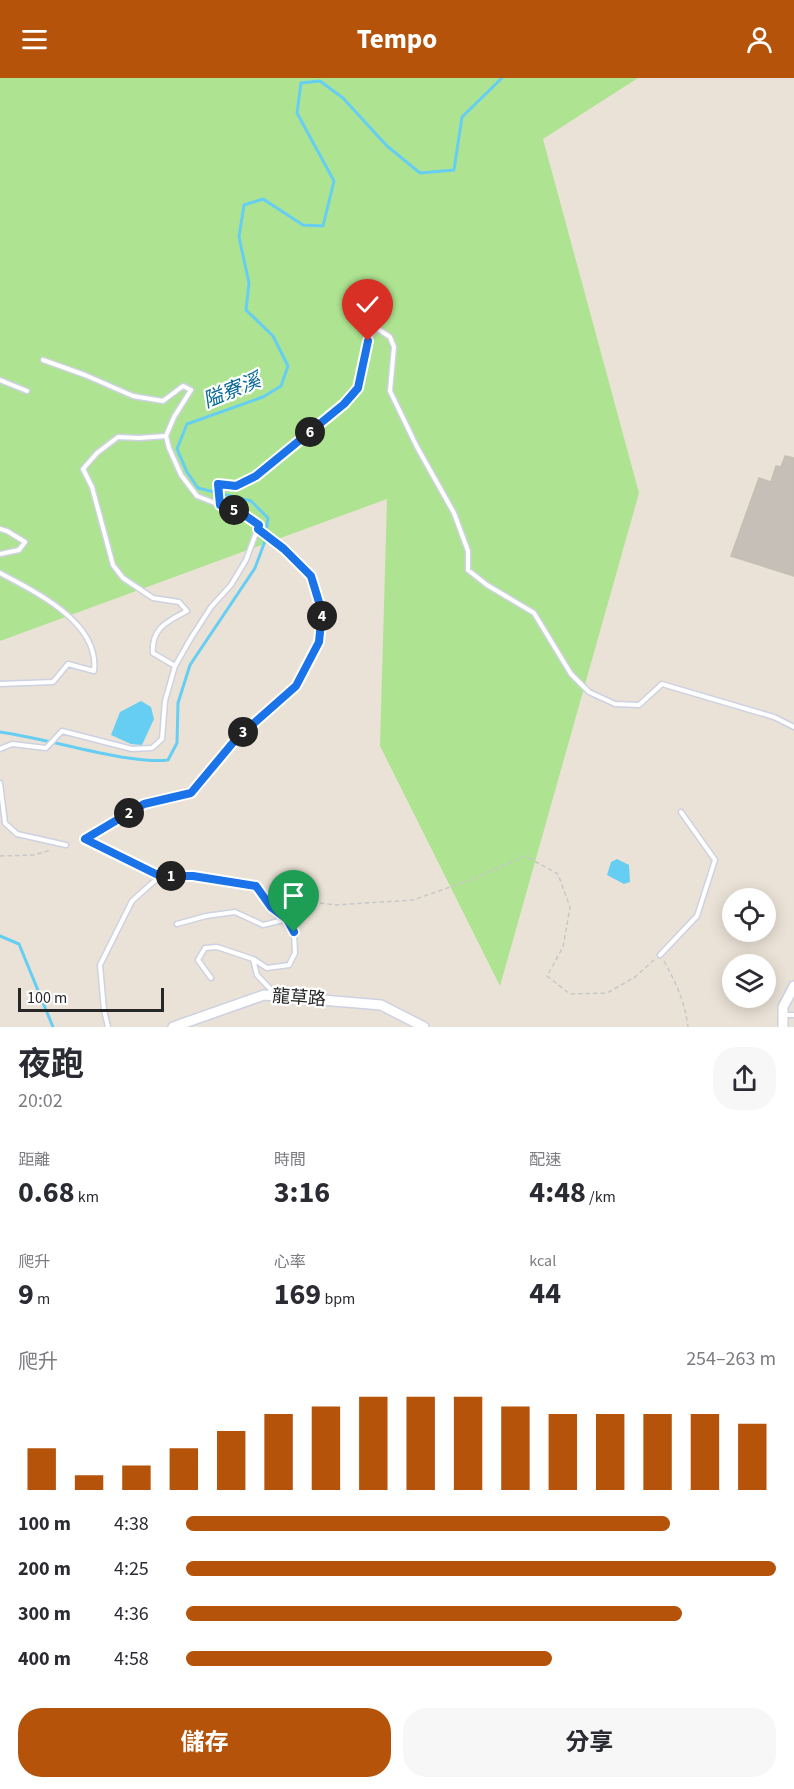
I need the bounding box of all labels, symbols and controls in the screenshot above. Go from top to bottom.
text: Tempo [357,20,437,59]
icon: menu [18,23,51,56]
icon: person [743,23,776,56]
pin [342,279,393,341]
icon: check [351,288,384,321]
water label: 隘寮溪 [199,366,268,415]
pin: 6 [295,417,325,447]
text: 6 [306,421,314,443]
pin: 5 [219,495,249,525]
text: 5 [230,499,238,521]
pin: 4 [307,601,337,631]
text: 4 [318,605,326,627]
pin: 3 [228,717,258,747]
text: 3 [239,721,247,743]
pin: 2 [114,798,144,828]
text: 2 [125,802,133,824]
pin: 1 [156,861,186,891]
text: 1 [167,865,175,887]
pin [268,870,319,932]
icon: arrive [277,879,310,912]
map controls [722,888,776,1008]
button: locate [722,888,776,942]
button: layers [722,954,776,1008]
street label: 龍草路 [271,984,327,1012]
scale bar [18,985,164,1013]
text: 100 m [27,987,67,1009]
text: 夜跑 [18,1041,84,1088]
button: share [713,1047,776,1110]
text: 20:02 [18,1087,63,1115]
text: 距離 [18,1149,50,1171]
text: 時間 [274,1149,306,1171]
text: 配速 [529,1149,561,1171]
text: 0.68 [18,1171,75,1214]
text: 3:16 [274,1171,330,1214]
text: 4:48 [529,1171,586,1214]
text: km [75,1186,99,1208]
text: /km [586,1186,616,1208]
text: kcal [529,1250,556,1272]
text: 爬升 [18,1251,50,1273]
text: 心率 [274,1251,306,1273]
text: 44 [529,1272,561,1315]
text: 9 [18,1273,34,1316]
text: 169 [274,1273,321,1316]
text: m [34,1288,50,1310]
text: bpm [321,1288,355,1310]
text: 254–263 m [686,1345,776,1373]
text: 爬升 [18,1348,58,1376]
text: 100 m [18,1510,71,1538]
text: 4:38 [114,1510,149,1538]
text: 200 m [18,1555,71,1583]
text: 4:25 [114,1555,149,1583]
text: 300 m [18,1600,71,1628]
text: 4:36 [114,1600,149,1628]
text: 400 m [18,1645,71,1673]
text: 4:58 [114,1645,149,1673]
button: 儲存 [18,1708,391,1777]
button: 分享 [403,1708,776,1777]

